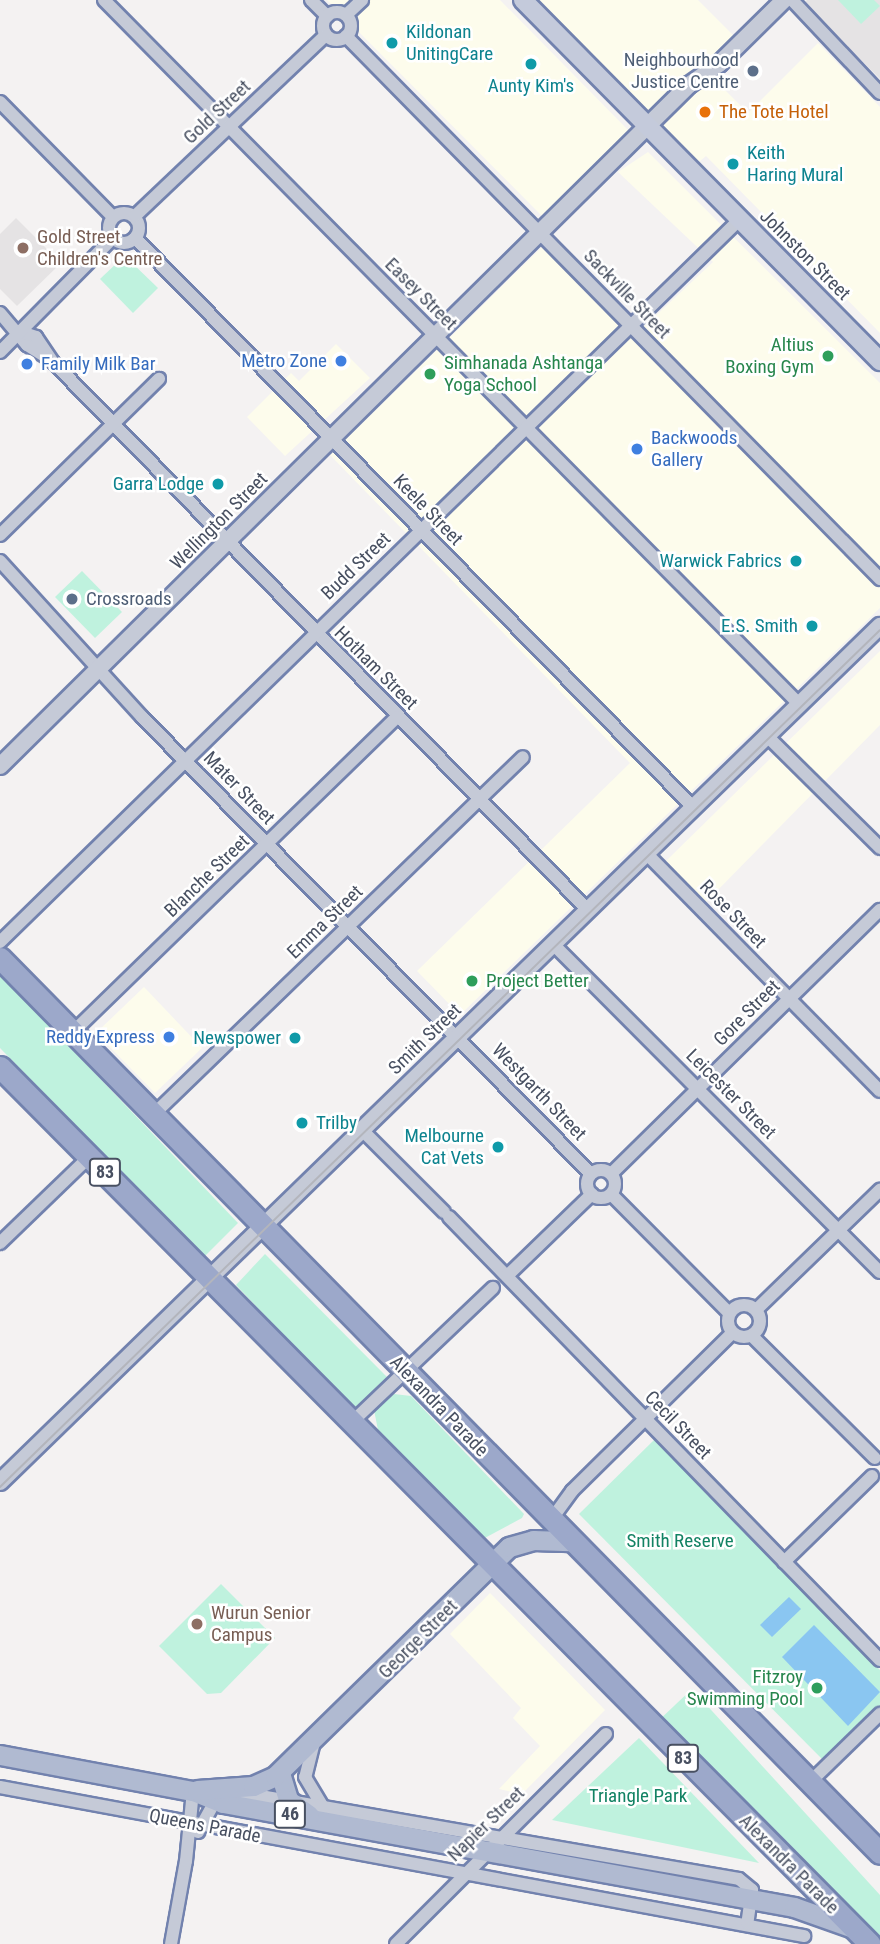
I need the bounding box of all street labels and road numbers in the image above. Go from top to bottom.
street label: Gold Street [179,75,255,149]
street label: Johnston Street [755,205,855,305]
street label: Sackville Street [579,245,675,343]
street label: Easey Street [380,253,462,335]
street label: Wellington Street [166,468,272,574]
street label: Keele Street [389,470,467,550]
street label: Budd Street [317,527,395,605]
street label: Hotham Street [330,622,422,714]
street label: Mater Street [199,747,279,829]
street label: Blanche Street [160,830,254,922]
street label: Rose Street [695,875,771,953]
street label: Emma Street [283,880,367,964]
street label: Gore Street [709,975,785,1051]
street label: Smith Street [384,999,466,1079]
street label: Westgarth Street [487,1039,591,1145]
street label: Leicester Street [681,1044,781,1144]
road number: 83 [88,1157,122,1186]
street label: Alexandra Parade [385,1351,493,1461]
street label: Cecil Street [640,1386,716,1464]
street label: George Street [374,1595,462,1683]
road number: 83 [666,1744,700,1772]
street label: Napier Street [443,1782,529,1866]
road number: 46 [272,1800,308,1828]
street label: Queens Parade [147,1804,263,1848]
street label: Alexandra Parade [734,1809,844,1919]

